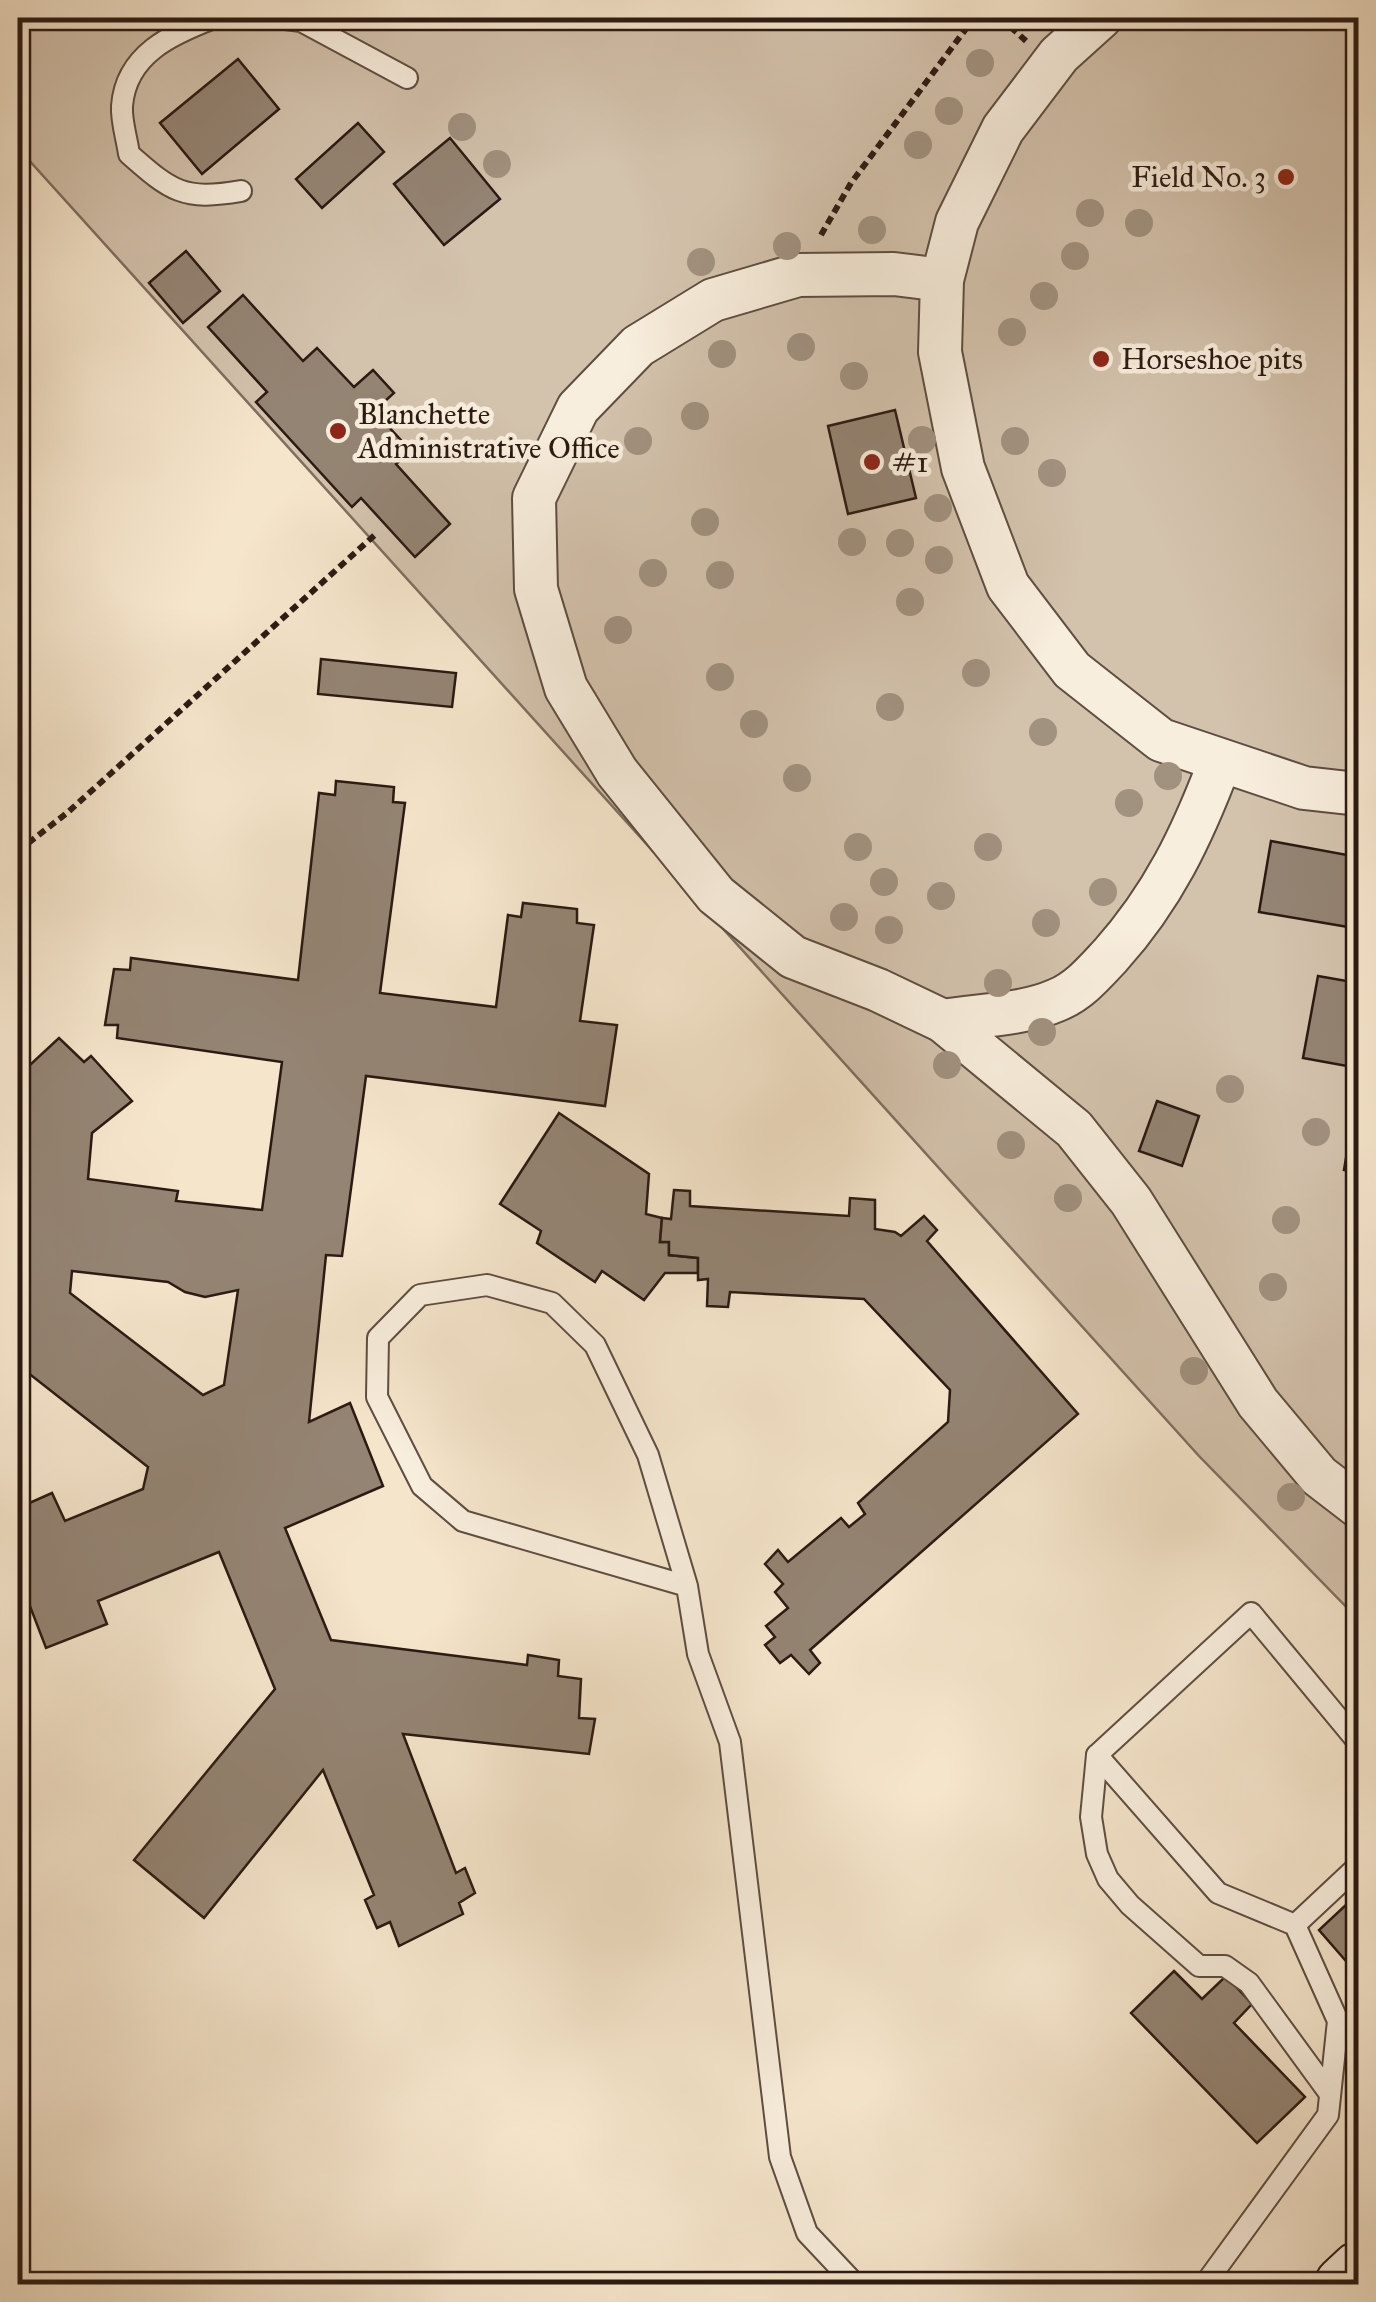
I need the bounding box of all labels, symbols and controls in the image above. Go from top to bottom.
place label: Field No. 3 [1131,159,1266,195]
marker: Field No. 3 [1275,166,1297,188]
place label: Horseshoe pits [1121,341,1303,377]
marker: Horseshoe pits [1090,348,1112,370]
place label: Blanchette Administrative Office [356,396,620,466]
marker: Blanchette Administrative Office [327,420,349,442]
place label: #1 [892,444,928,480]
marker: #1 [861,451,883,473]

